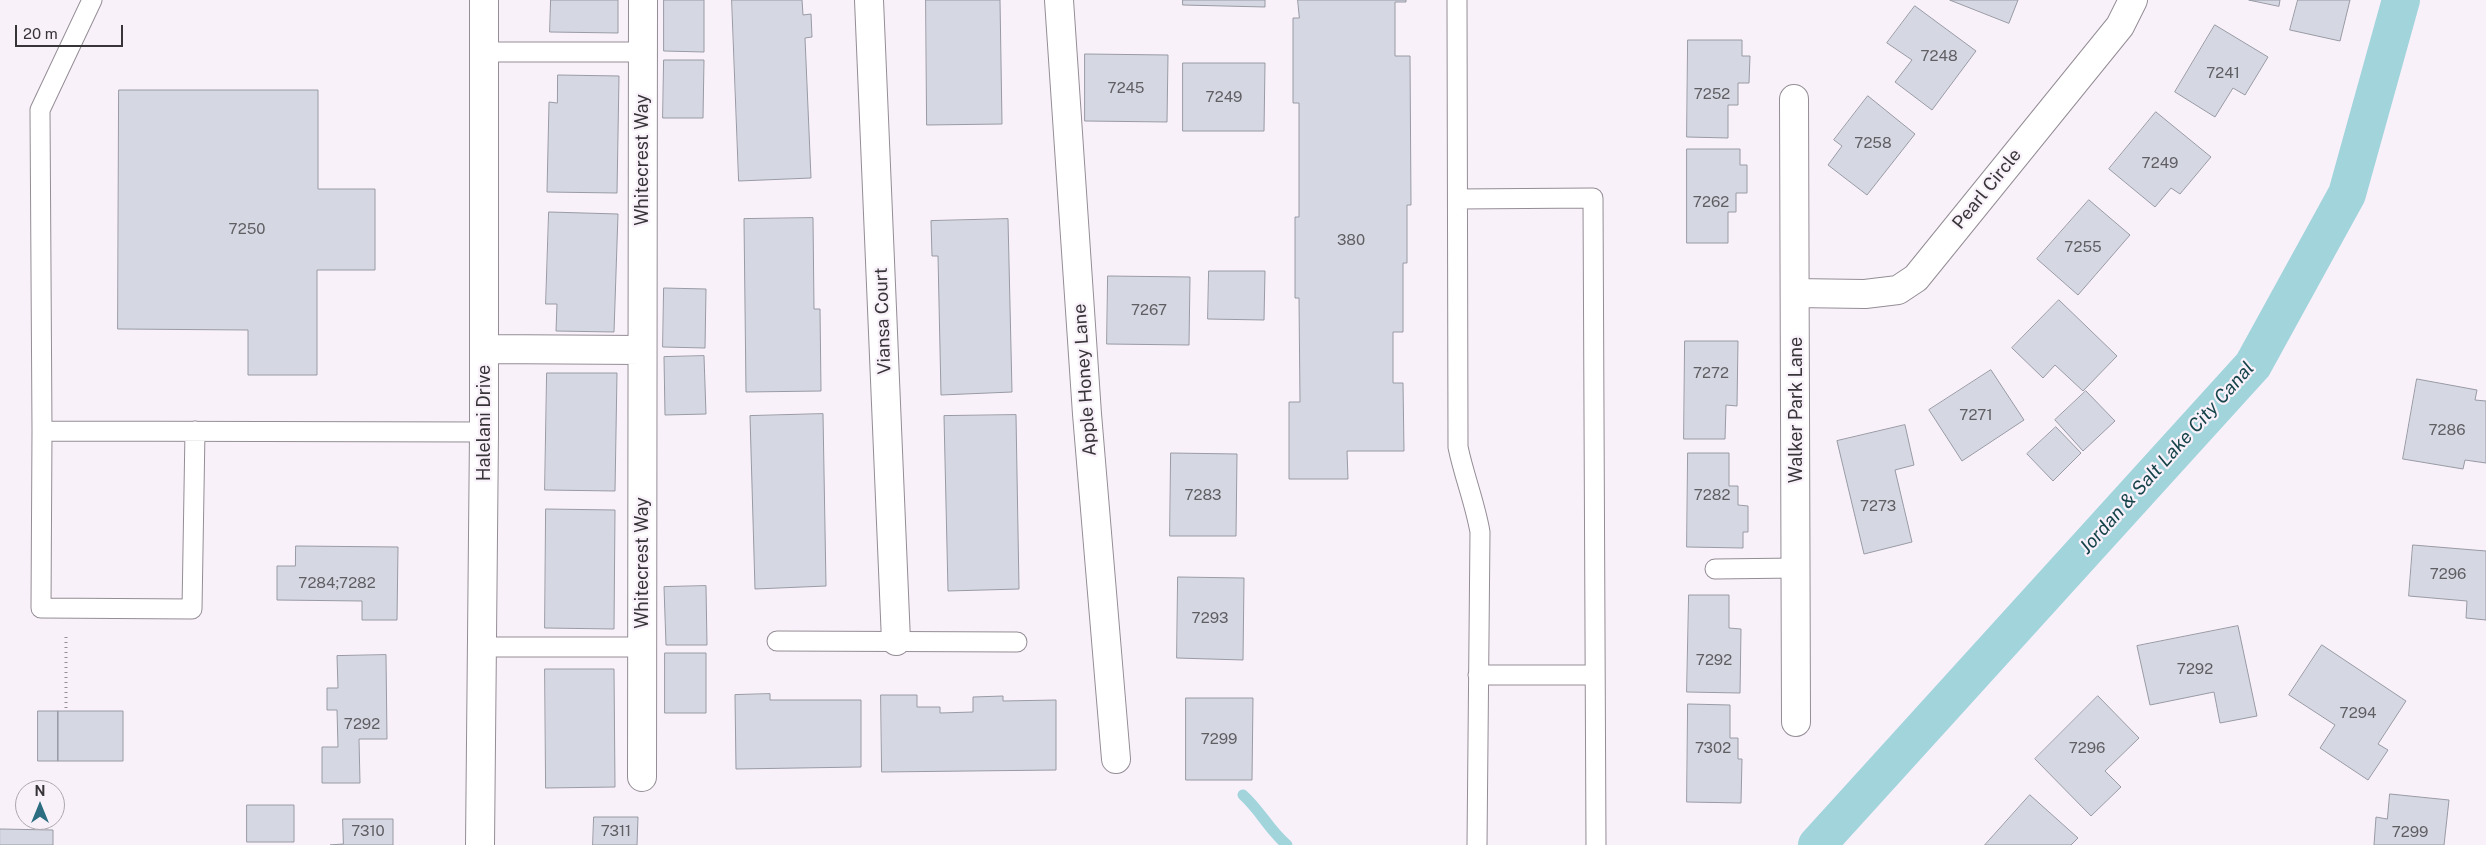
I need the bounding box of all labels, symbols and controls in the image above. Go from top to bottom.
scale bar [18,15,125,47]
text: 20 m [23,25,58,42]
house number: 7248 [1920,47,1958,65]
house number: 7241 [2206,64,2240,82]
house number: 7245 [1108,79,1144,97]
house number: 7252 [1694,85,1730,103]
house number: 7249 [1206,88,1242,106]
street label: Whitecrest Way [631,94,653,226]
house number: 7258 [1854,134,1892,152]
street label: Pearl Circle [1948,145,2026,233]
house number: 7249 [2142,154,2178,172]
house number: 7262 [1693,193,1729,211]
house number: 7250 [229,220,265,238]
house number: 380 [1337,231,1365,249]
house number: 7255 [2064,238,2102,256]
street label: Viansa Court [870,267,896,375]
house number: 7267 [1131,301,1167,319]
street label: Apple Honey Lane [1069,303,1101,457]
street label: Walker Park Lane [1785,337,1807,483]
water label: Jordan & Salt Lake City Canal [2075,357,2259,559]
house number: 7272 [1693,364,1729,382]
street label: Halelani Drive [473,365,495,481]
house number: 7271 [1959,406,1993,424]
house number: 7286 [2429,421,2465,439]
house number: 7283 [1184,486,1222,504]
house number: 7282 [1694,486,1730,504]
street label: Whitecrest Way [631,497,653,629]
house number: 7273 [1860,497,1896,515]
house number: 7296 [2430,565,2466,583]
house number: 7284;7282 [298,574,376,592]
house number: 7293 [1192,609,1228,627]
house number: 7292 [1696,651,1732,669]
house number: 7292 [2177,660,2213,678]
house number: 7294 [2340,704,2376,722]
house number: 7292 [344,715,380,733]
house number: 7299 [1201,730,1237,748]
house number: 7302 [1695,739,1731,757]
house number: 7296 [2069,739,2105,757]
north arrow [15,780,65,830]
text: N [35,783,45,799]
house number: 7310 [351,822,385,840]
house number: 7311 [601,822,631,840]
house number: 7299 [2392,823,2428,841]

